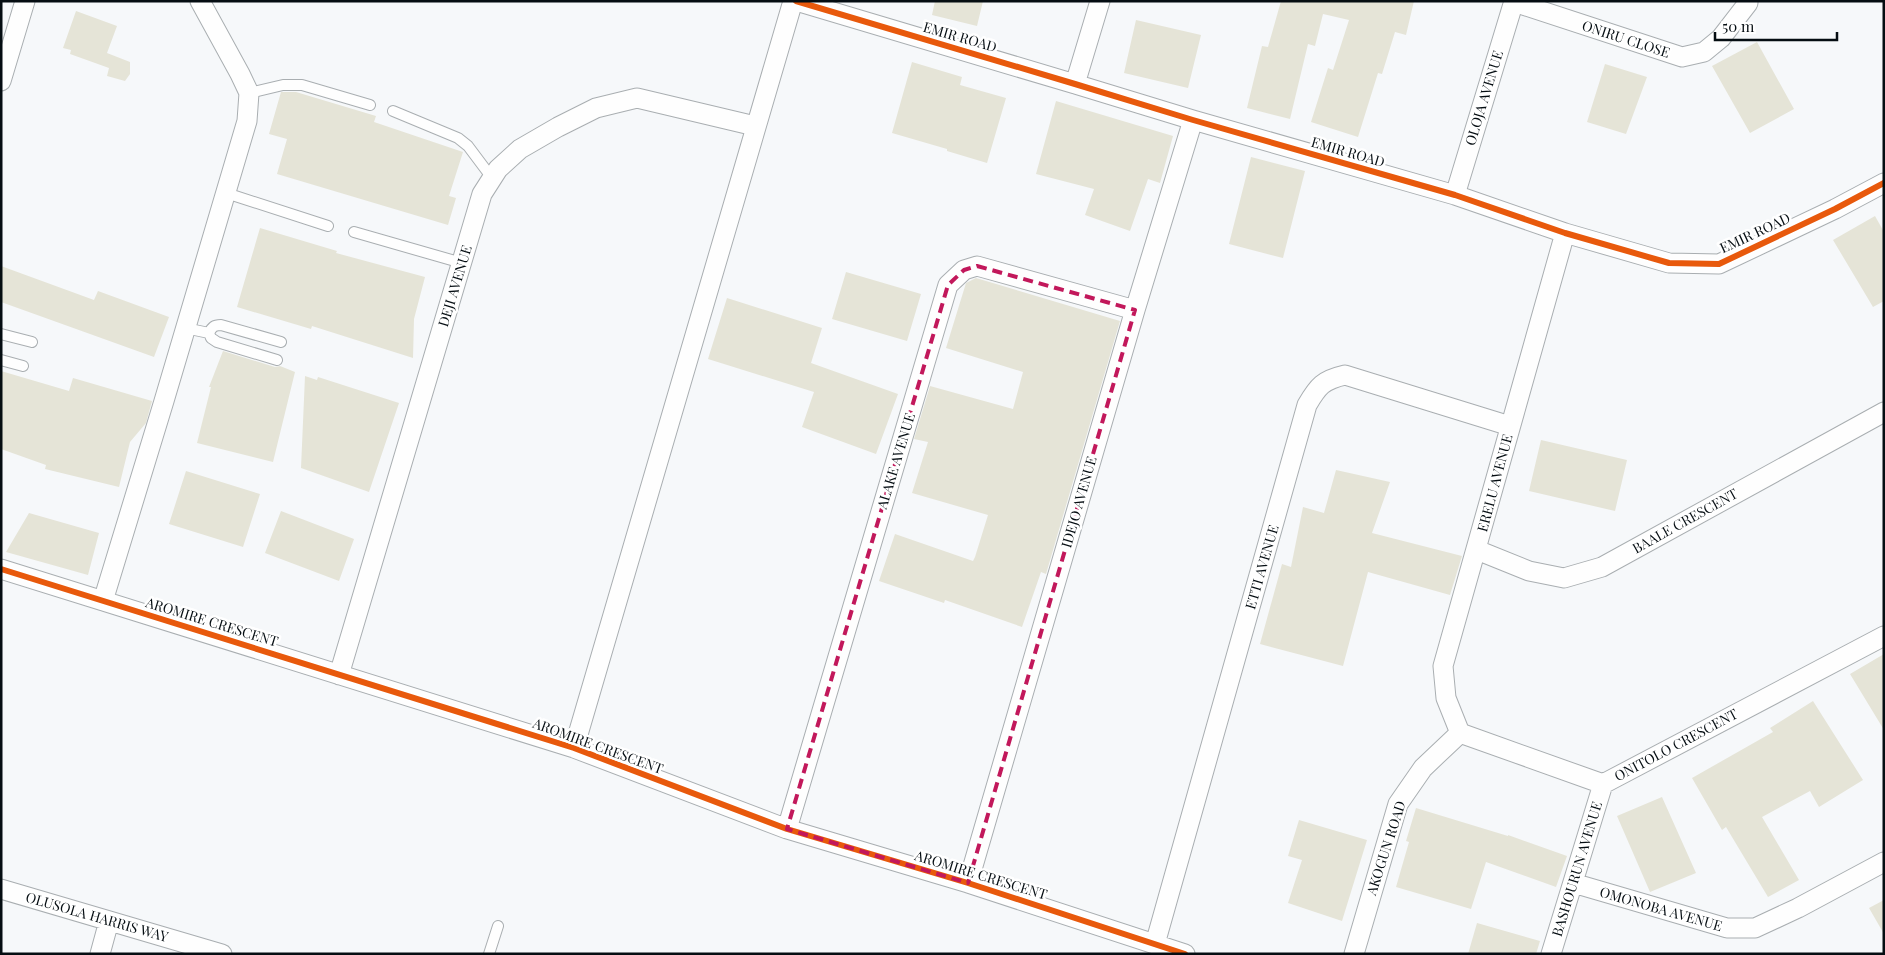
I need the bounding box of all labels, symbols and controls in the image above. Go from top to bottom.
scale bar [1715,10,1838,42]
street label: ONIRU CLOSE [1580,15,1672,62]
text: 50 m [1722,16,1755,36]
street label: EMIR ROAD [921,17,999,56]
street label: OLOJA AVENUE [1460,48,1507,148]
street label: EMIR ROAD [1309,132,1387,171]
street label: EMIR ROAD [1716,208,1793,257]
street label: DEJI AVENUE [433,243,476,329]
street label: ALAKE AVENUE [872,411,919,512]
street label: ERELU AVENUE [1472,432,1517,534]
street label: IDEJO AVENUE [1056,454,1101,550]
street label: BAALE CRESCENT [1629,484,1741,557]
street label: ETTI AVENUE [1240,522,1283,611]
street label: AROMIRE CRESCENT [143,592,281,651]
street label: ONITOLO CRESCENT [1611,704,1741,785]
street label: AROMIRE CRESCENT [529,713,666,778]
street label: AKOGUN ROAD [1361,798,1410,898]
street label: BASHOURUN AVENUE [1547,799,1606,939]
street label: AROMIRE CRESCENT [912,845,1050,904]
street label: OMONOBA AVENUE [1598,882,1725,935]
street label: OLUSOLA HARRIS WAY [24,887,171,946]

